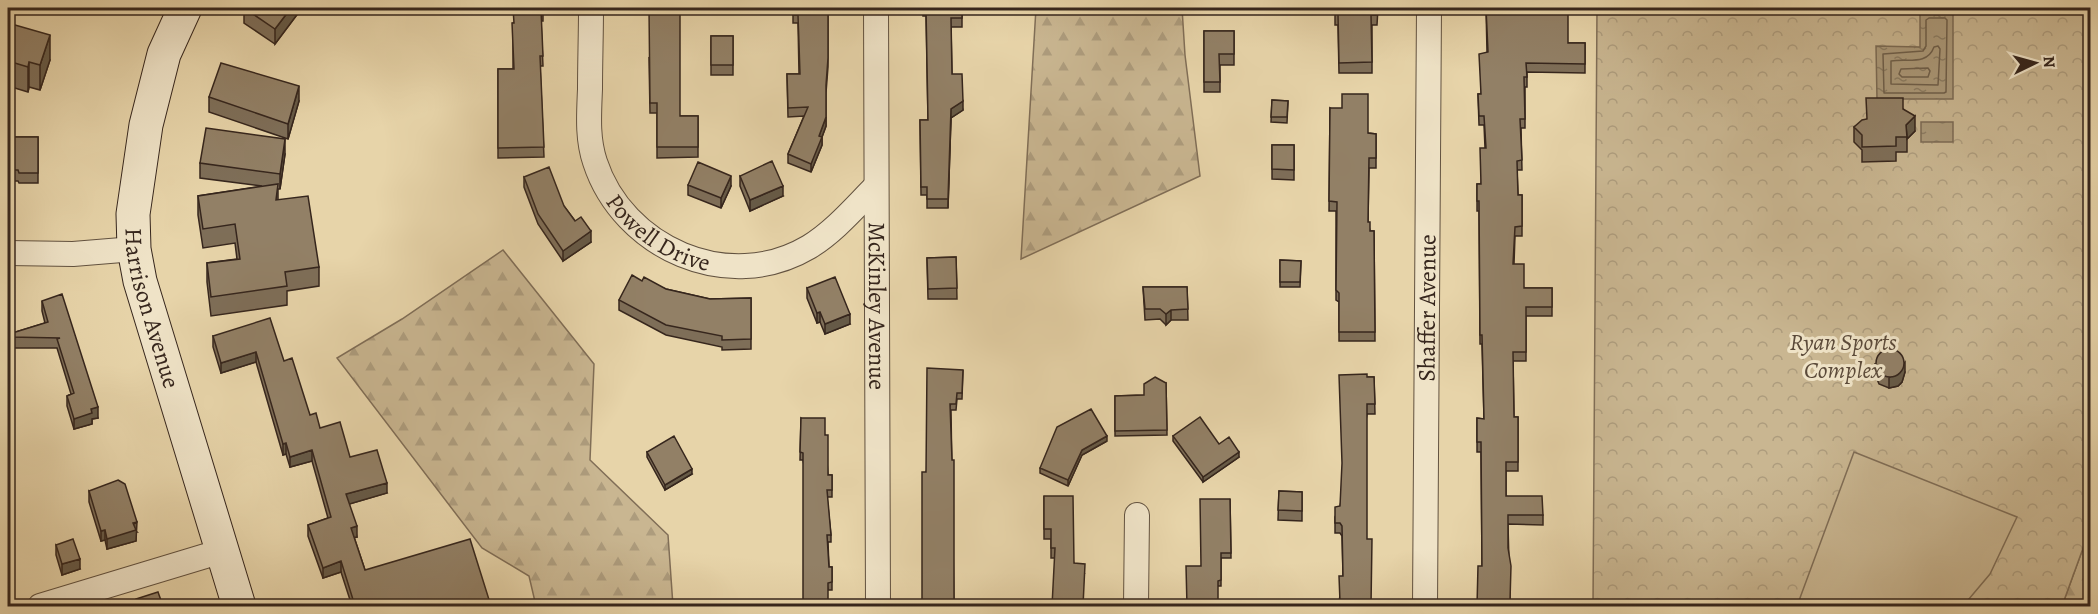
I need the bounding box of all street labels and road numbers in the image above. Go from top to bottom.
street label: Powell Drive [599,188,713,279]
street label: McKinley Avenue [861,222,893,390]
street label: Harrison Avenue [117,227,188,392]
street label: Shaffer Avenue [1411,234,1443,382]

